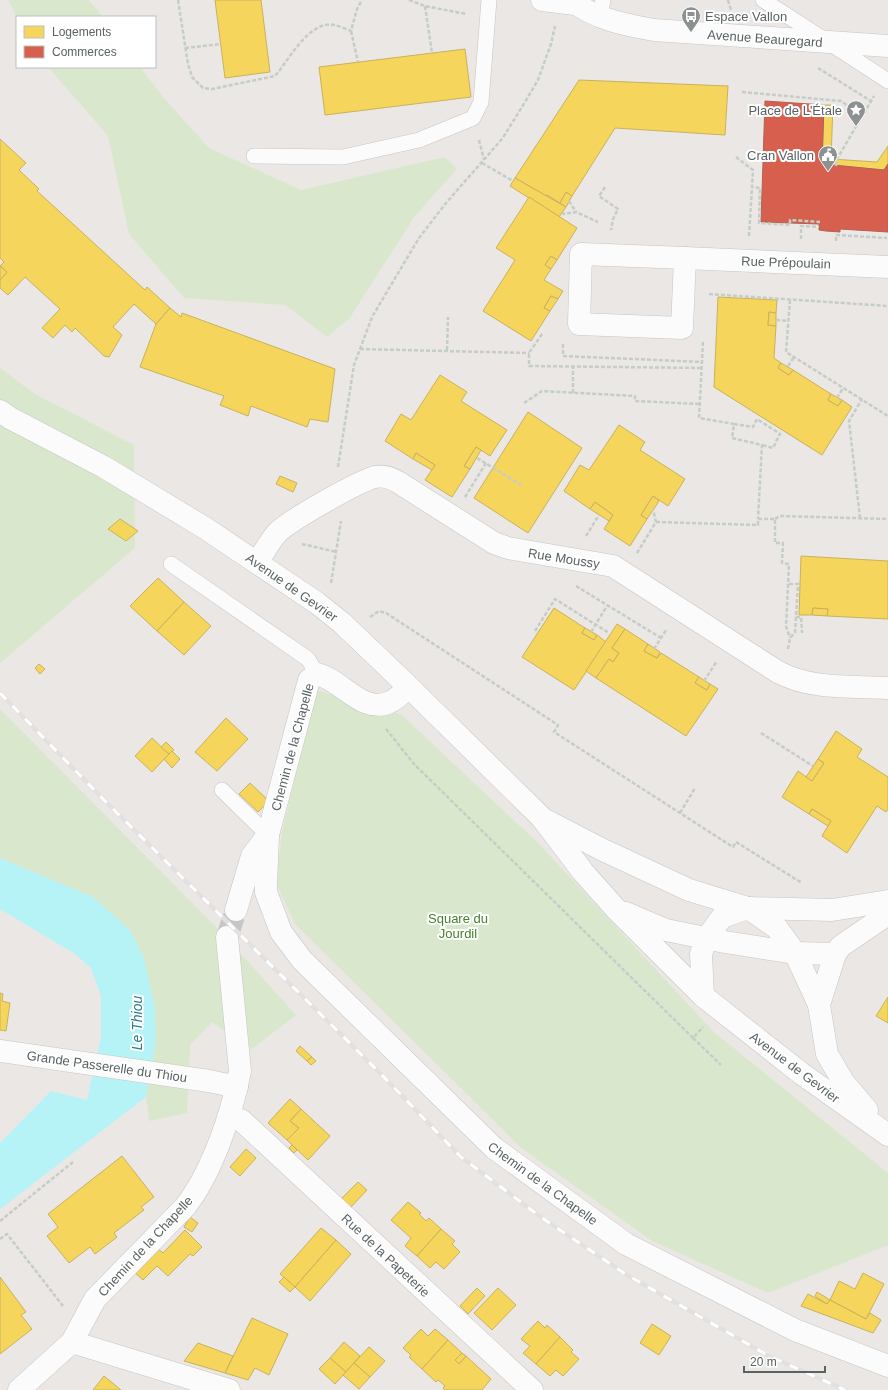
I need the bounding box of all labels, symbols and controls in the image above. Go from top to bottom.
bus stop icon: Espace Vallon [680,5,702,33]
place label: Espace Vallon [705,9,787,24]
legend [16,16,156,68]
text: Logements [52,25,111,39]
street label: Avenue Beauregard [707,27,823,50]
text: Commerces [52,45,117,59]
place icon: Place de L'Étale [845,99,867,127]
place label: Place de L'Étale [748,103,842,118]
public building icon: Cran Vallon [817,144,839,172]
place label: Cran Vallon [747,148,814,163]
street label: Rue Prépoulain [741,253,831,272]
street label: Rue Moussy [527,545,601,572]
street label: Avenue de Gevrier [243,550,341,625]
street label: Chemin de la Chapelle [268,682,317,813]
park label: Square du Jourdil [428,911,488,941]
water label: Le Thiou [129,996,145,1050]
street label: Avenue de Gevrier [747,1029,843,1106]
street label: Grande Passerelle du Thiou [26,1048,188,1085]
street label: Chemin de la Chapelle [485,1139,600,1228]
street label: Chemin de la Chapelle [95,1193,196,1300]
street label: Rue de la Papeterie [339,1211,433,1300]
scale bar [744,1348,825,1374]
text: 20 m [750,1355,777,1369]

